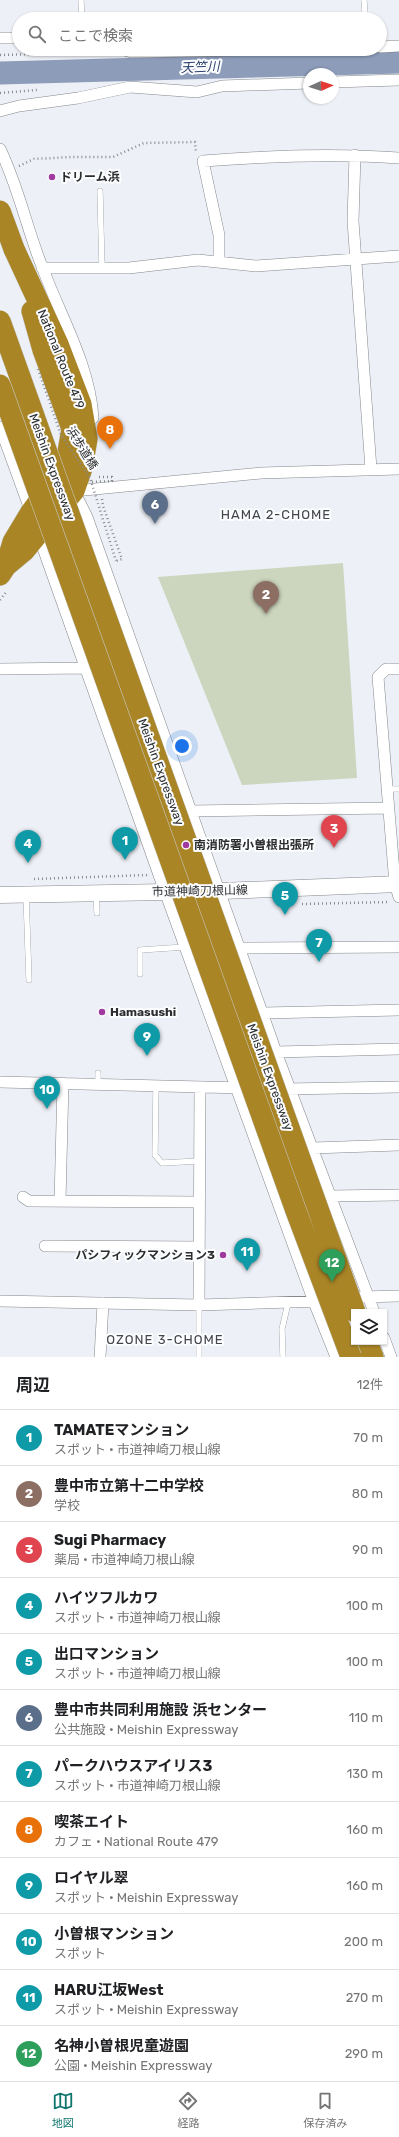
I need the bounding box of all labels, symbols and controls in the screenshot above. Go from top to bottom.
search box [12,12,387,56]
icon: search [26,23,48,45]
text: ここで検索 [58,27,133,45]
water label: 天竺川 [180,59,222,75]
north arrow [303,68,339,104]
place label: ドリーム浜 [60,170,120,184]
marker: ドリーム浜 [47,172,57,182]
street label: National Route 479 [35,307,87,411]
street label: Meishin Expressway [26,412,78,523]
pin: 8 [97,416,123,449]
street label: 浜歩道橋 [63,424,101,472]
pin: 6 [142,491,168,524]
district label: HAMA 2-CHOME [221,507,331,522]
pin: 2 [253,581,279,614]
street label: Meishin Expressway [135,717,187,828]
your location [172,736,192,756]
pin: 3 [321,815,347,848]
pin: 1 [112,827,138,860]
pin: 4 [15,830,41,863]
place label: 南消防署小曽根出張所 [194,838,314,852]
marker: 南消防署小曽根出張所 [181,840,191,850]
pin: 5 [272,882,298,915]
street label: 市道神崎刀根山線 [152,883,248,899]
pin: 7 [306,929,332,962]
place label: Hamasushi [110,1005,176,1019]
marker: Hamasushi [97,1007,107,1017]
street label: Meishin Expressway [244,1022,296,1133]
pin: 9 [134,1023,160,1056]
pin: 10 [34,1076,60,1109]
pin: 11 [234,1238,260,1271]
place label: パシフィックマンション3 [75,1248,215,1262]
pin: 12 [319,1249,345,1282]
marker: パシフィックマンション3 [218,1250,228,1260]
map controls [351,1309,387,1345]
button: layers [351,1309,387,1345]
district label: OZONE 3-CHOME [106,1332,224,1347]
text: 周辺 [16,1375,50,1395]
text: 12件 [357,1377,383,1392]
text: TAMATEマンション [54,1421,189,1439]
text: 1 [26,1430,32,1445]
text: 70 m [353,1430,383,1445]
text: スポット · 市道神崎刀根山線 [54,1442,221,1457]
text: 豊中市立第十二中学校 [54,1477,204,1495]
text: 2 [25,1486,33,1501]
text: 80 m [352,1486,383,1501]
text: 学校 [54,1498,80,1513]
text: Sugi Pharmacy [54,1531,166,1549]
text: 3 [25,1542,33,1557]
text: 90 m [352,1542,383,1557]
text: 薬局 · 市道神崎刀根山線 [54,1552,195,1567]
text: ハイツフルカワ [54,1589,158,1607]
text: 4 [25,1598,33,1613]
text: 100 m [346,1598,383,1613]
text: スポット · 市道神崎刀根山線 [54,1610,221,1625]
text: 出口マンション [54,1645,159,1663]
text: 5 [25,1654,33,1669]
text: 100 m [346,1654,383,1669]
text: スポット · 市道神崎刀根山線 [54,1666,221,1681]
text: 豊中市共同利用施設 浜センター [54,1701,267,1719]
text: 6 [25,1710,33,1725]
text: 110 m [349,1710,383,1725]
text: 公共施設 · Meishin Expressway [54,1722,238,1737]
text: パークハウスアイリス3 [54,1757,212,1775]
text: 7 [25,1766,33,1781]
text: 130 m [347,1766,383,1781]
text: スポット · 市道神崎刀根山線 [54,1778,221,1793]
text: 喫茶エイト [54,1813,129,1831]
text: 8 [25,1822,33,1837]
text: 160 m [347,1822,383,1837]
text: カフェ · National Route 479 [54,1834,218,1849]
text: ロイヤル翠 [54,1869,129,1887]
text: 9 [25,1878,33,1893]
text: 160 m [347,1878,383,1893]
text: スポット · Meishin Expressway [54,1890,238,1905]
text: 小曽根マンション [54,1925,174,1943]
text: 10 [21,1934,37,1949]
text: 200 m [344,1934,383,1949]
text: スポット [54,1946,106,1961]
text: HARU江坂West [54,1981,164,1999]
text: 11 [23,1990,35,2005]
text: 270 m [346,1990,383,2005]
text: スポット · Meishin Expressway [54,2002,238,2017]
text: 名神小曽根児童遊園 [54,2037,189,2055]
text: 12 [22,2046,36,2061]
text: 290 m [345,2046,383,2061]
text: 公園 · Meishin Expressway [54,2058,212,2073]
tab: 地図 [52,2090,74,2130]
tab: 経路 [177,2090,199,2130]
tab: 保存済み [303,2090,347,2130]

